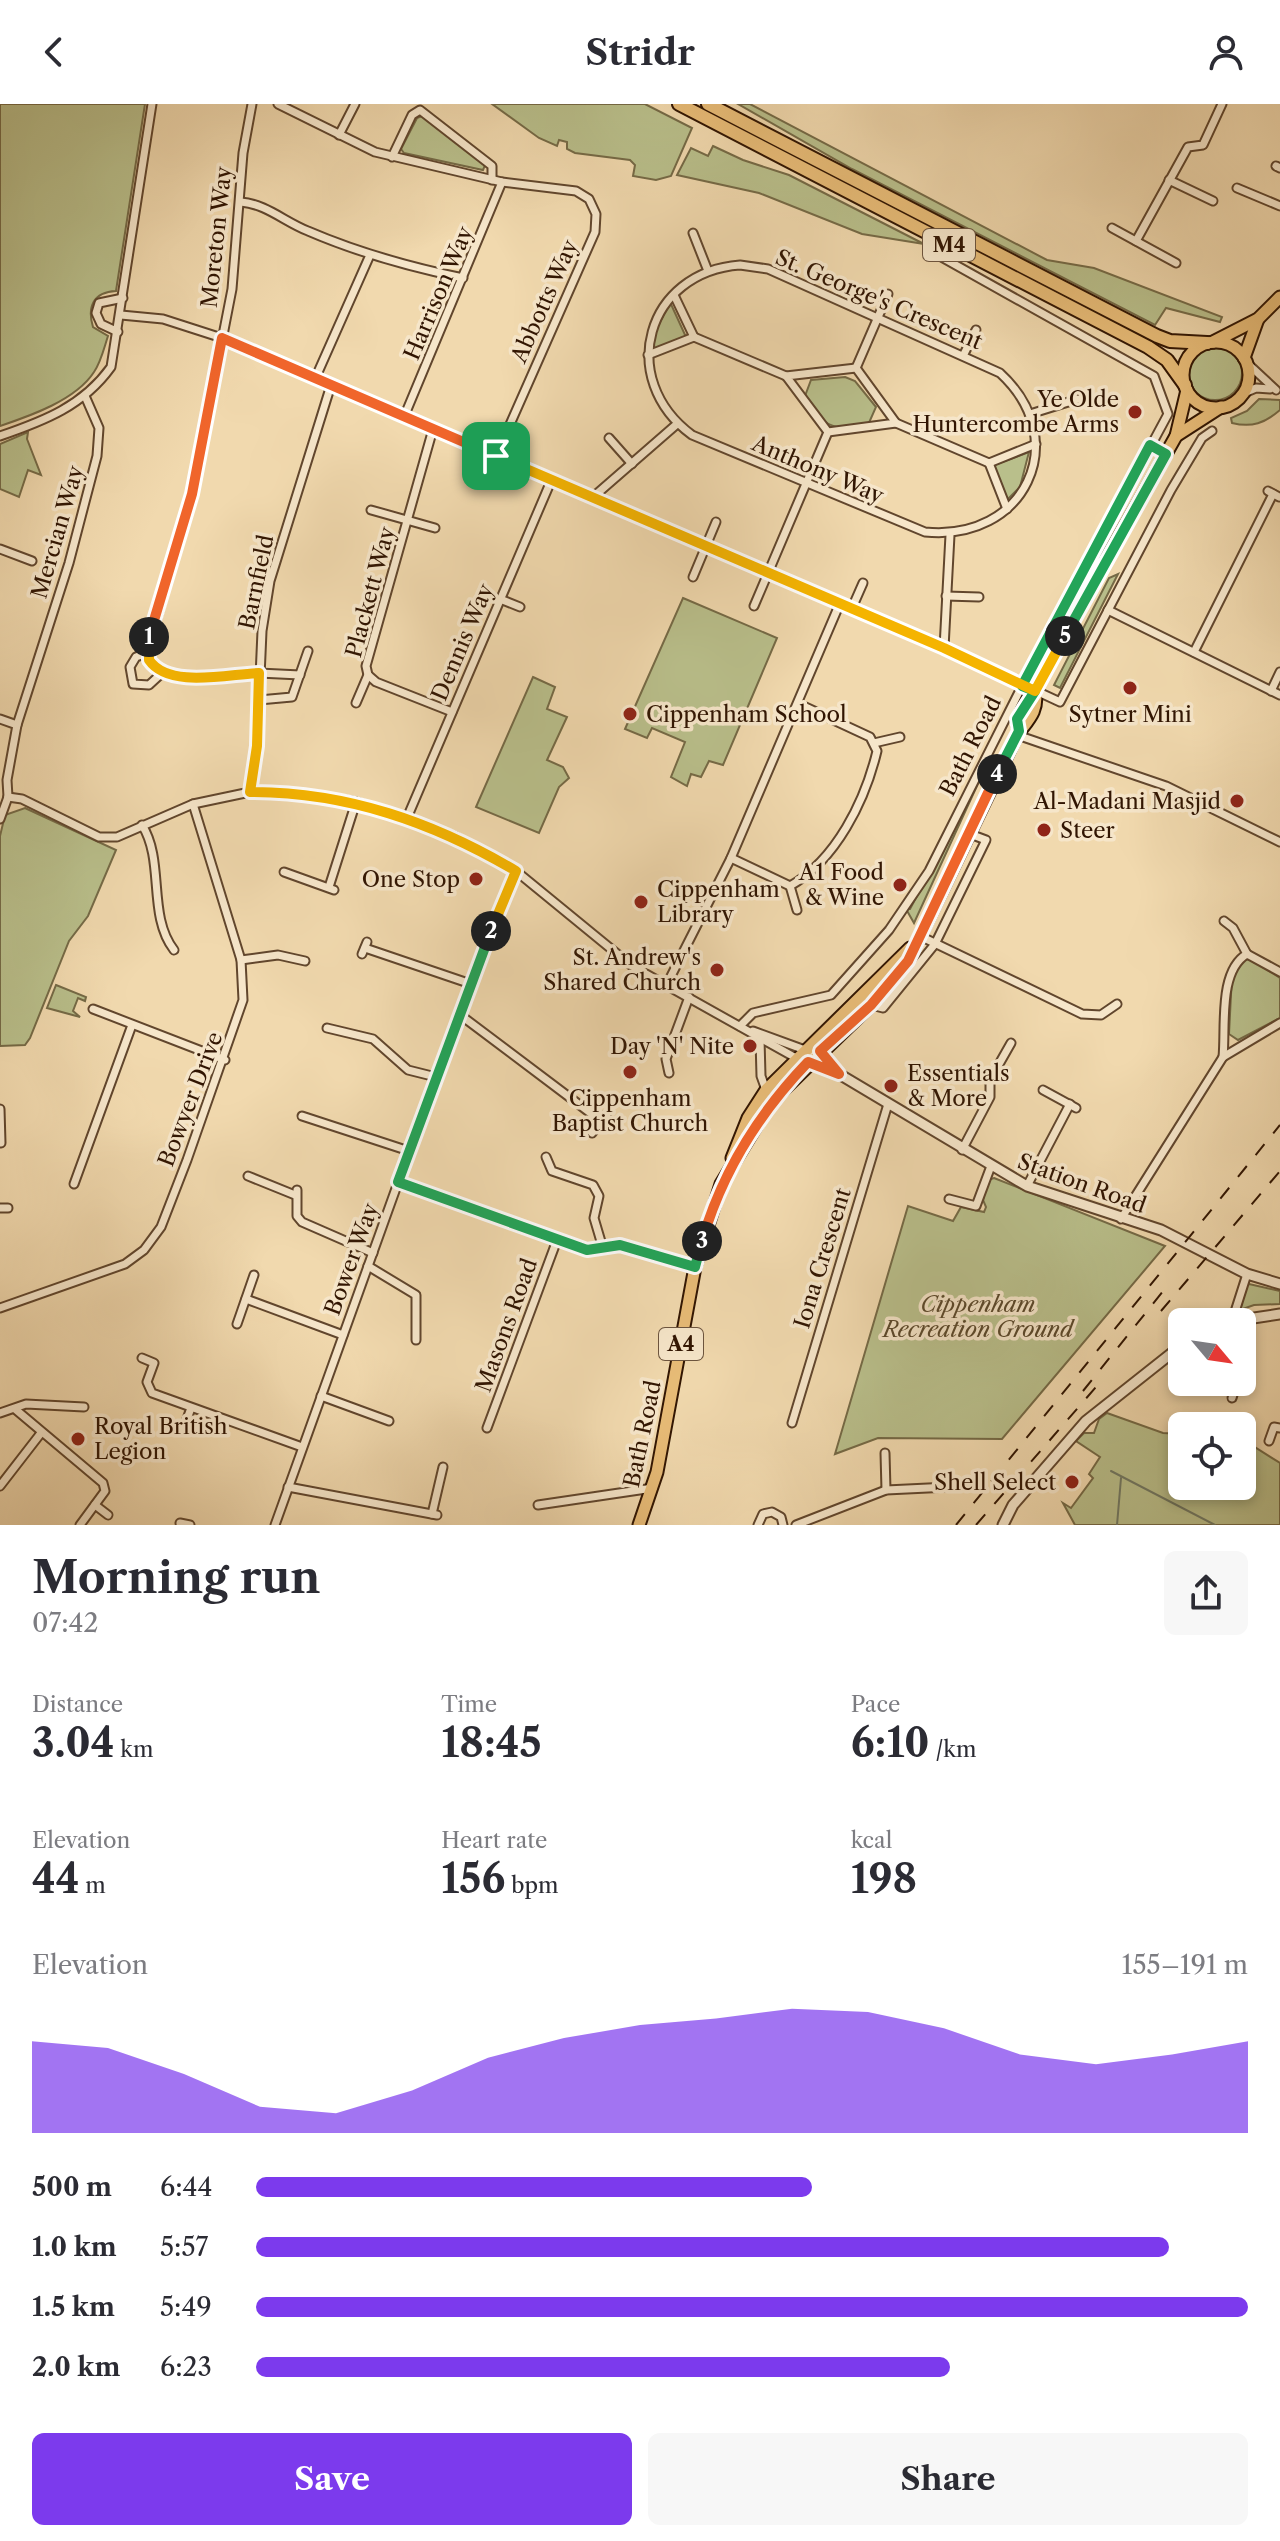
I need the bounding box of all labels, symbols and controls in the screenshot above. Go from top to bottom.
icon: back [32,30,76,74]
text: Stridr [585,30,695,74]
icon: person [1204,30,1248,74]
street label: Moreton Way [196,164,237,309]
street label: Harrison Way [398,222,479,364]
road number: M4 [923,229,975,261]
street label: Abbotts Way [505,235,584,368]
street label: St. George's Crescent [771,244,987,355]
place label: Ye Olde Huntercombe Arms [912,386,1119,438]
marker: Ye Olde Huntercombe Arms [1126,403,1144,421]
pin [462,422,530,490]
street label: Anthony Way [747,429,888,510]
icon: arrive [474,434,518,478]
street label: Mercian Way [26,462,90,602]
street label: Plackett Way [340,523,401,661]
street label: Barnfield [233,532,280,632]
street label: Dennis Way [426,579,499,705]
pin: 5 [1045,616,1085,656]
pin: 1 [129,617,169,657]
text: 5 [1059,622,1071,649]
text: 1 [144,623,154,650]
marker: Sytner Mini [1121,679,1139,697]
street label: Bath Road [934,692,1007,801]
place label: Cippenham School [646,701,847,728]
place label: Sytner Mini [1068,701,1192,728]
marker: Cippenham School [621,705,639,723]
pin: 4 [977,754,1017,794]
text: 4 [990,760,1004,787]
place label: Al-Madani Masjid [1033,788,1221,815]
marker: Al-Madani Masjid [1228,792,1246,810]
place label: Steer [1060,817,1115,844]
marker: Steer [1035,821,1053,839]
place label: A1 Food & Wine [798,859,884,911]
place label: One Stop [362,866,460,893]
marker: One Stop [467,870,485,888]
place label: Cippenham Library [657,876,780,928]
marker: A1 Food & Wine [891,876,909,894]
marker: Cippenham Library [632,893,650,911]
pin: 2 [471,911,511,951]
text: 2 [485,917,498,944]
place label: St. Andrew's Shared Church [543,944,701,996]
marker: St. Andrew's Shared Church [708,961,726,979]
street label: Bowyer Drive [152,1028,229,1170]
place label: Day 'N' Nite [610,1033,734,1060]
marker: Day 'N' Nite [741,1037,759,1055]
place label: Essentials & More [907,1060,1010,1112]
marker: Cippenham Baptist Church [621,1063,639,1081]
marker: Essentials & More [882,1077,900,1095]
place label: Cippenham Baptist Church [552,1085,709,1137]
street label: Station Road [1014,1148,1150,1219]
street label: Iona Crescent [788,1184,857,1332]
street label: Bower Way [319,1199,384,1319]
pin: 3 [682,1221,722,1261]
text: 3 [696,1227,708,1254]
street label: Masons Road [470,1255,543,1396]
park label: Cippenham Recreation Ground [881,1291,1075,1343]
north arrow [1168,1308,1256,1396]
map controls [1168,1308,1256,1500]
road number: A4 [659,1328,703,1360]
street label: Bath Road [618,1378,667,1490]
button: locate [1168,1412,1256,1500]
place label: Royal British Legion [94,1413,228,1465]
marker: Royal British Legion [69,1430,87,1448]
place label: Shell Select [934,1469,1056,1496]
marker: Shell Select [1063,1473,1081,1491]
text: Morning run [32,1550,321,1604]
button: share [1164,1551,1248,1635]
text: 07:42 [32,1607,99,1639]
text: Distance [32,1691,123,1718]
text: Time [441,1691,497,1718]
text: Pace [851,1691,900,1718]
text: 3.04 [32,1718,114,1767]
text: 18:45 [441,1718,542,1767]
text: 6:10 [851,1718,930,1767]
text: km [114,1736,153,1763]
text: /km [930,1736,977,1763]
text: Elevation [32,1827,130,1854]
text: Heart rate [441,1827,547,1854]
text: kcal [851,1827,892,1854]
text: 44 [32,1854,79,1903]
text: 156 [441,1854,505,1903]
text: 198 [851,1854,917,1903]
text: m [79,1872,106,1899]
text: bpm [505,1872,559,1899]
text: Elevation [32,1949,148,1981]
text: 155–191 m [1122,1949,1248,1981]
text: 500 m [32,2171,112,2203]
text: 6:44 [160,2171,213,2203]
text: 1.0 km [32,2231,117,2263]
text: 5:57 [160,2231,208,2263]
text: 1.5 km [32,2291,115,2323]
text: 5:49 [160,2291,212,2323]
text: 2.0 km [32,2351,120,2383]
text: 6:23 [160,2351,212,2383]
button: Save [32,2433,632,2525]
button: Share [648,2433,1248,2525]

